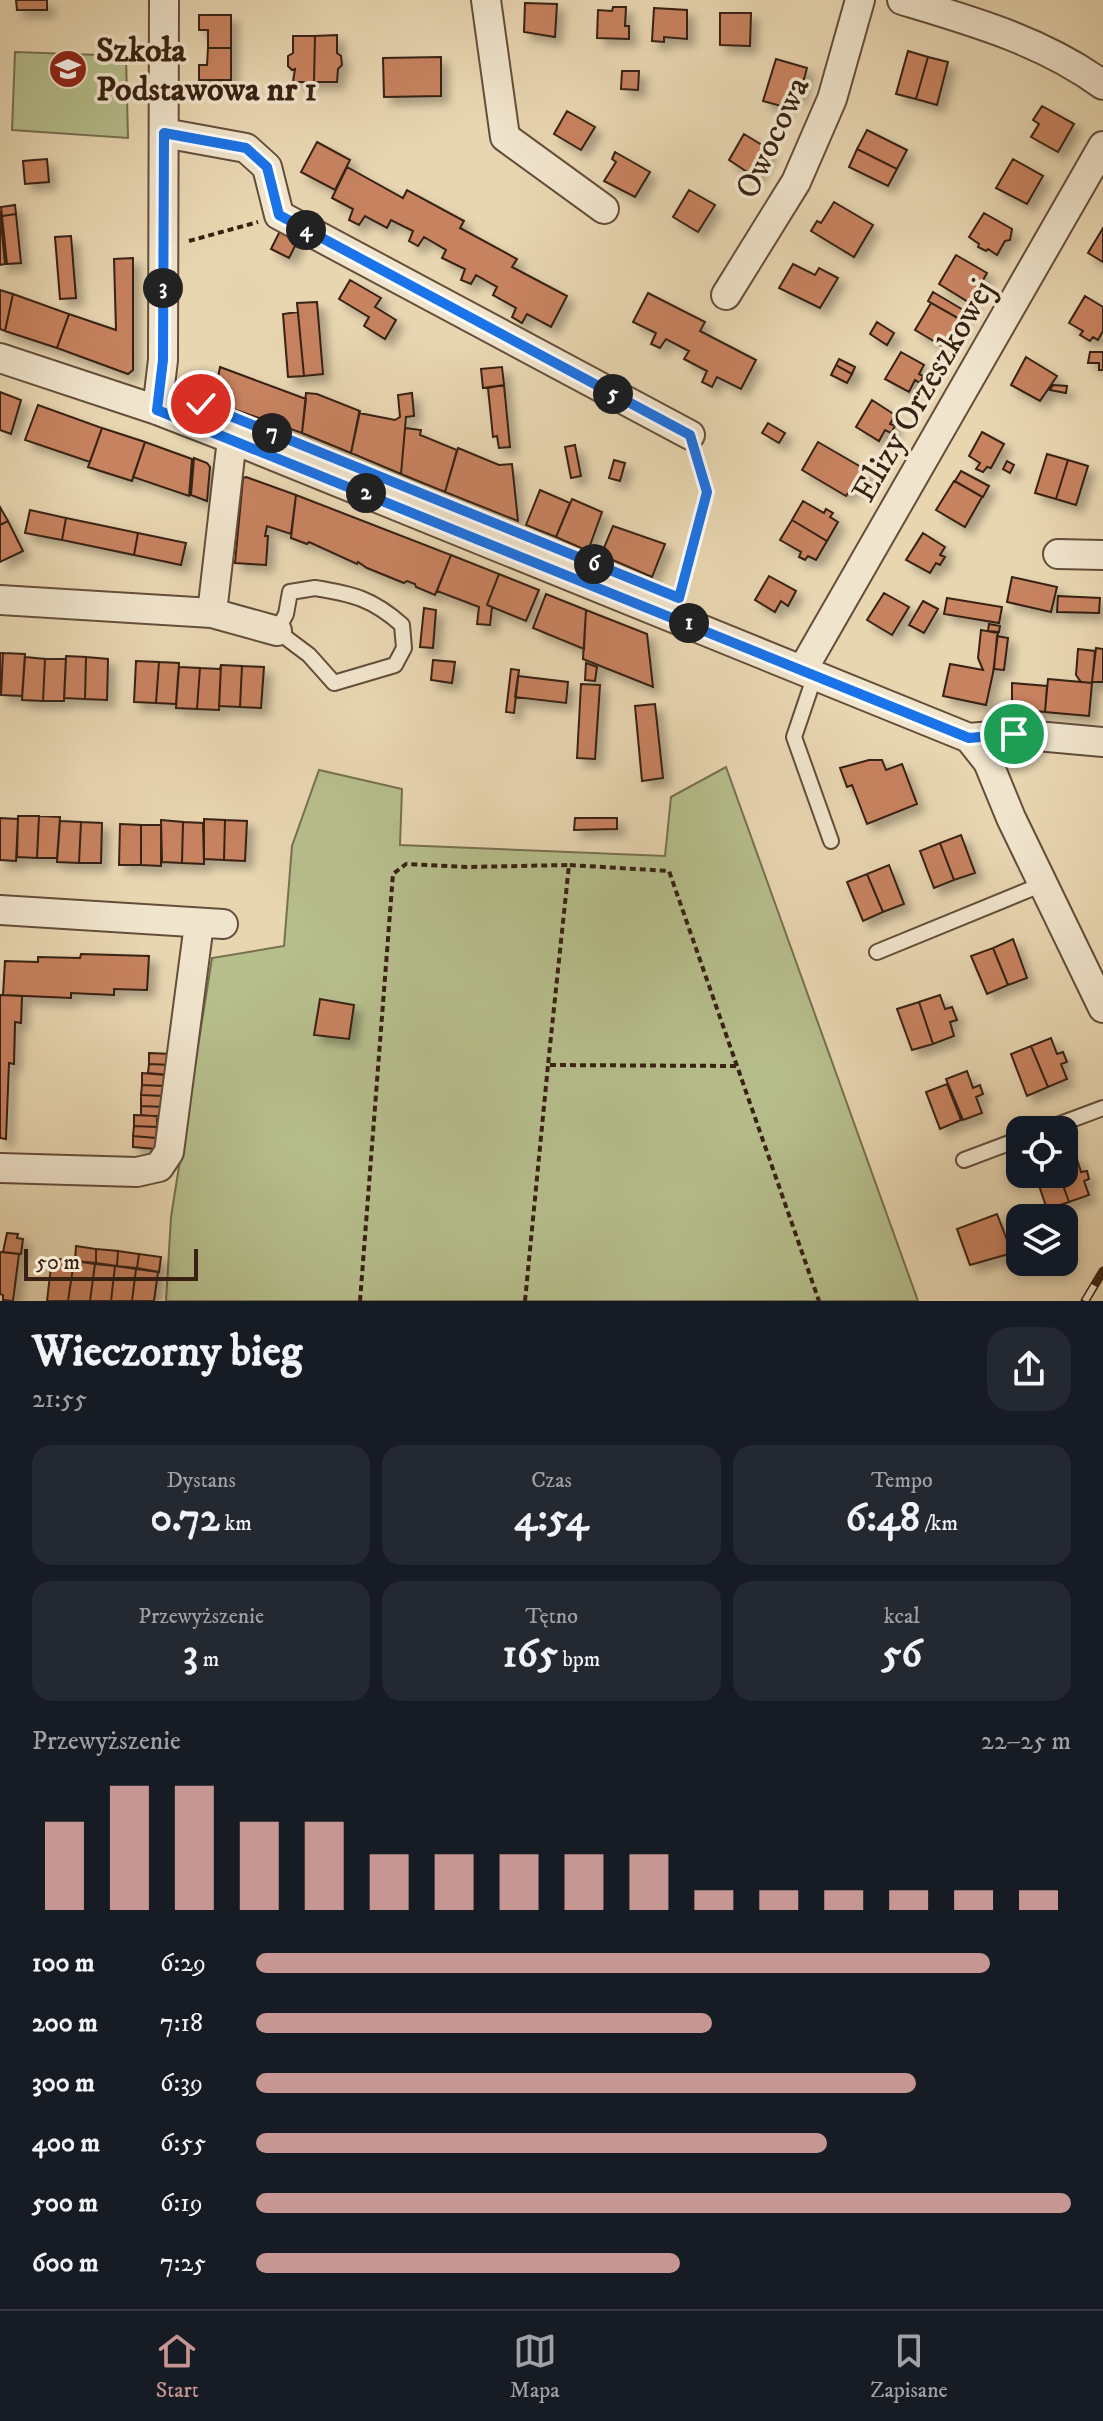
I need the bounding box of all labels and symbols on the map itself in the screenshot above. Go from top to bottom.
place label: Szkoła Podstawowa nr 1 [96,30,317,111]
school or university icon: Szkoła Podstawowa nr 1 [47,48,89,90]
street label: Owocowa [726,70,819,205]
pin: 4 [286,210,326,250]
pin: 3 [143,268,183,308]
street label: Elizy Orzeszkowej [843,272,1004,510]
pin [167,370,235,438]
pin: 5 [593,374,633,414]
pin: 7 [252,413,292,453]
pin: 2 [346,473,386,513]
pin: 6 [574,544,614,584]
pin: 1 [669,603,709,643]
pin [980,700,1048,768]
scale bar [24,1245,198,1281]

